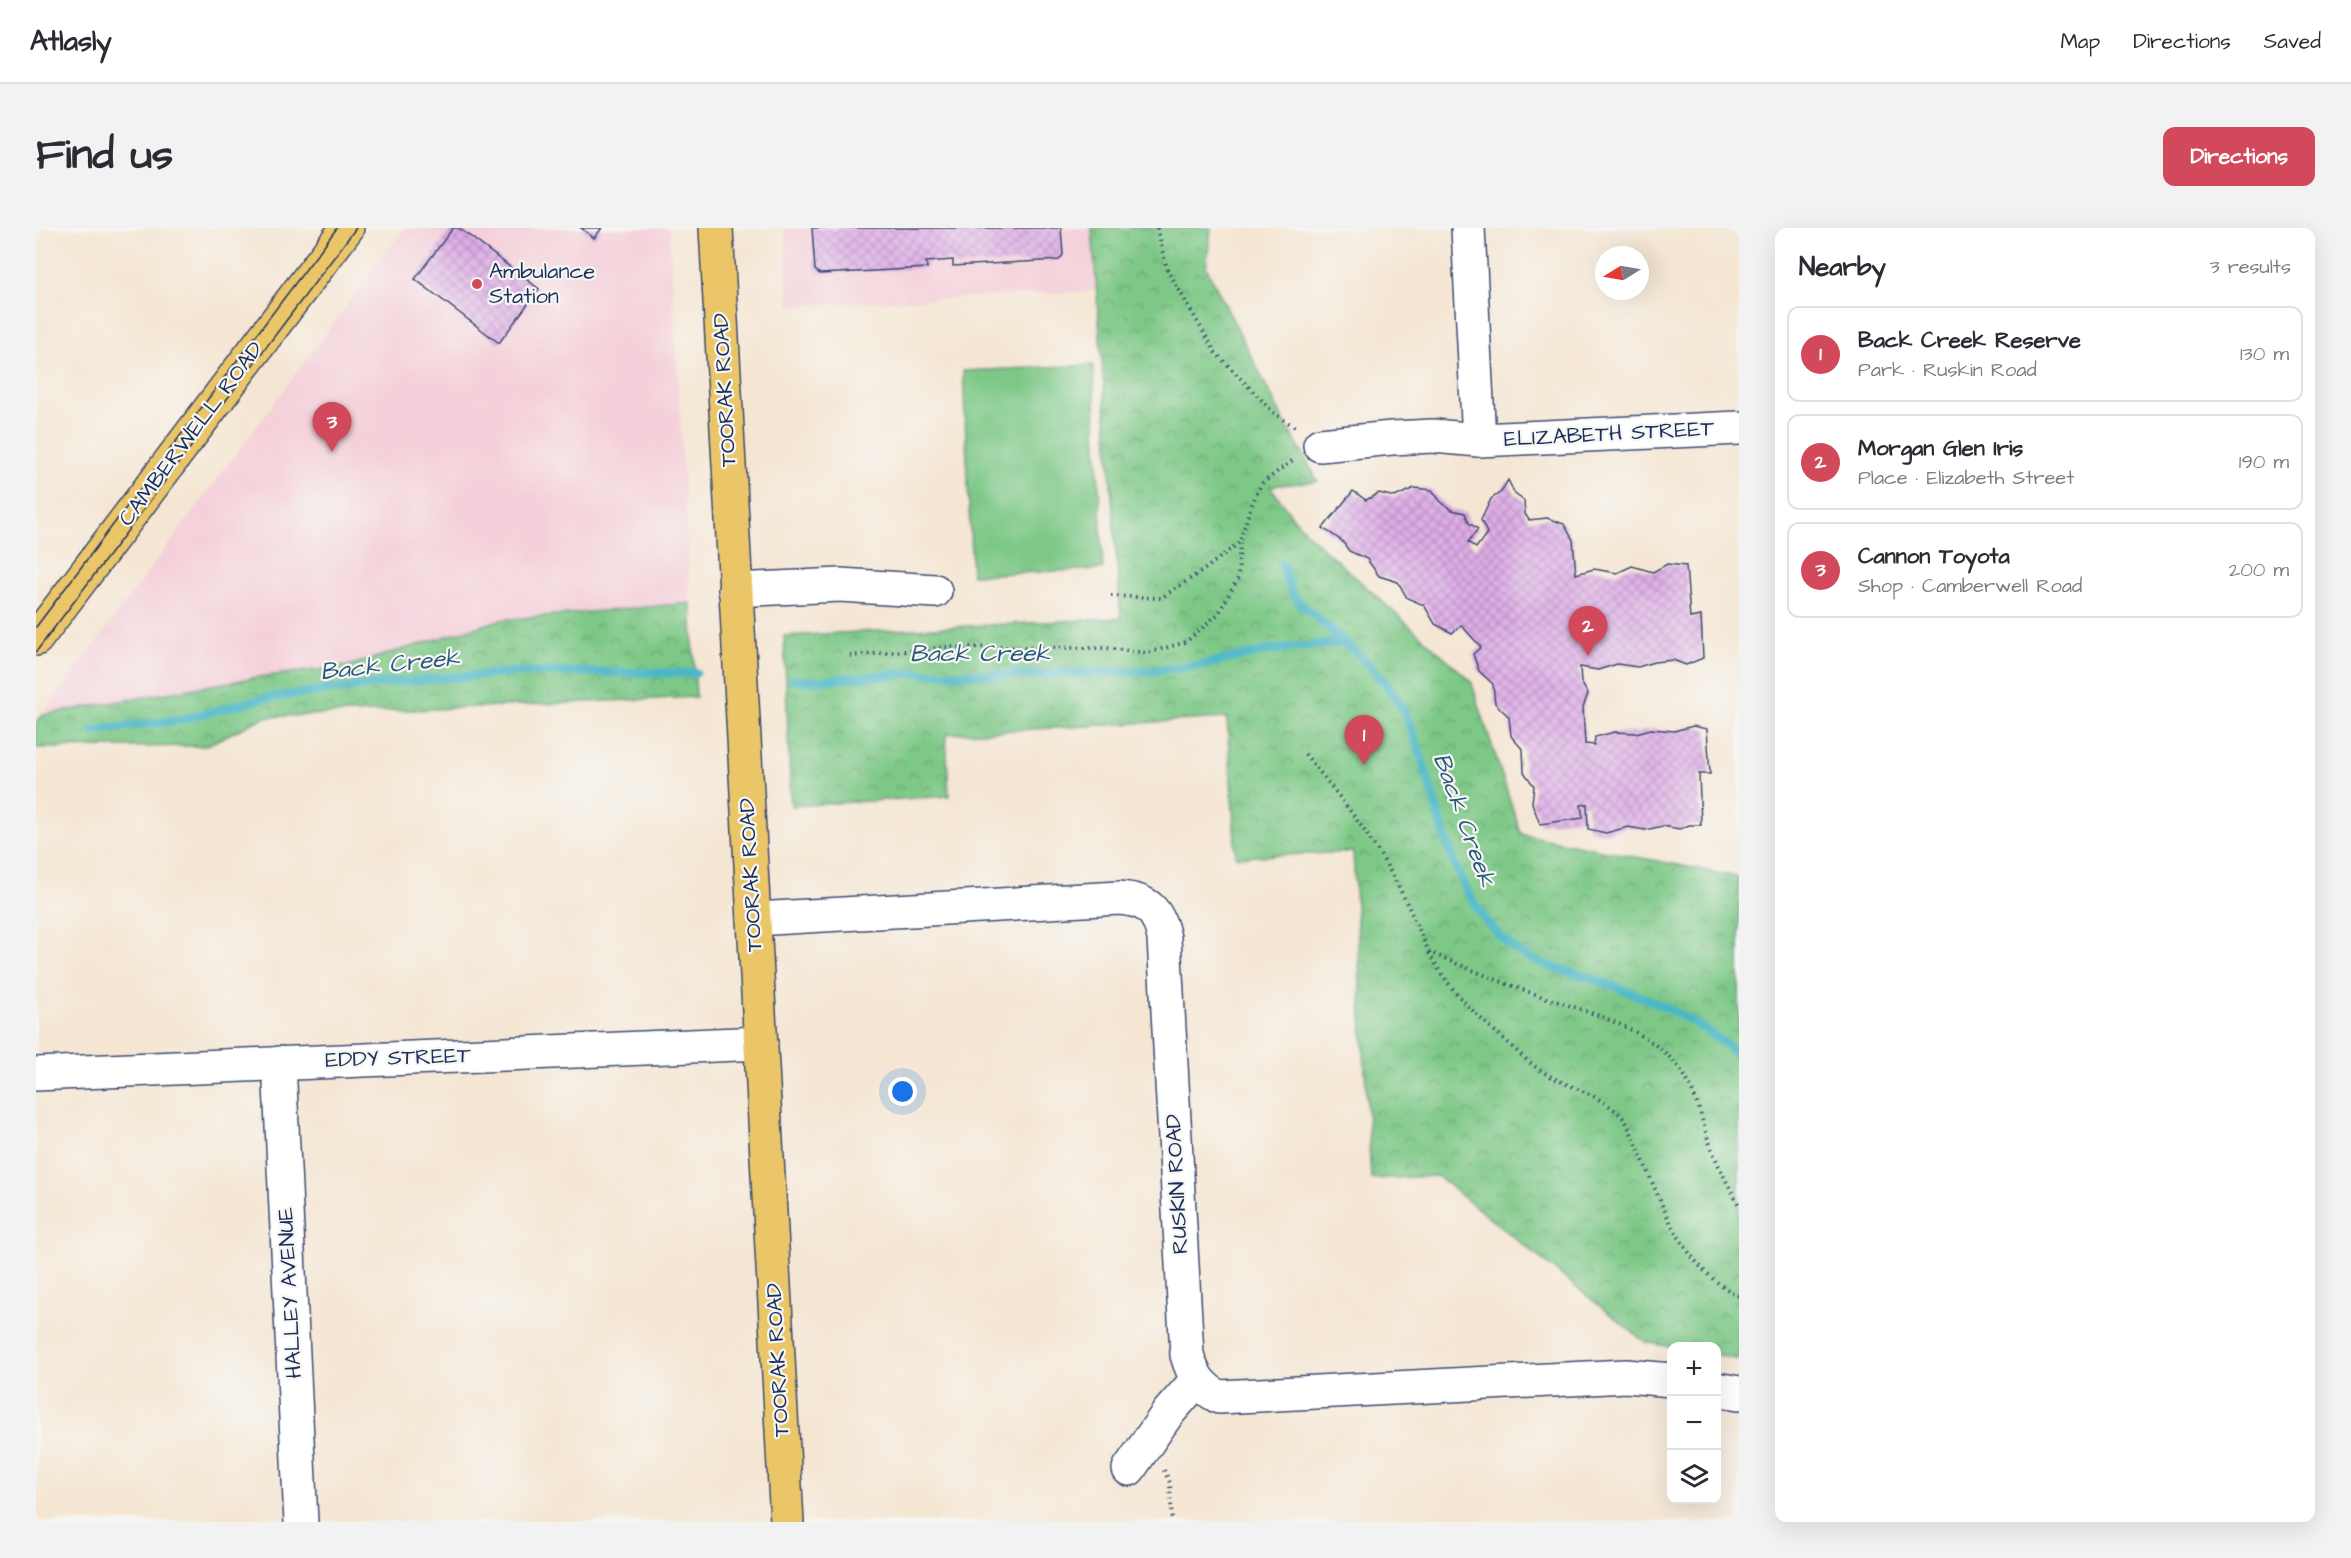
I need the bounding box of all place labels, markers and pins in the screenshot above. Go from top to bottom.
place label: Ambulance Station [489,256,595,312]
marker: Ambulance Station [470,277,484,291]
pin: 3 [312,402,352,452]
pin: 2 [1568,606,1608,656]
pin: 1 [1344,716,1384,765]

